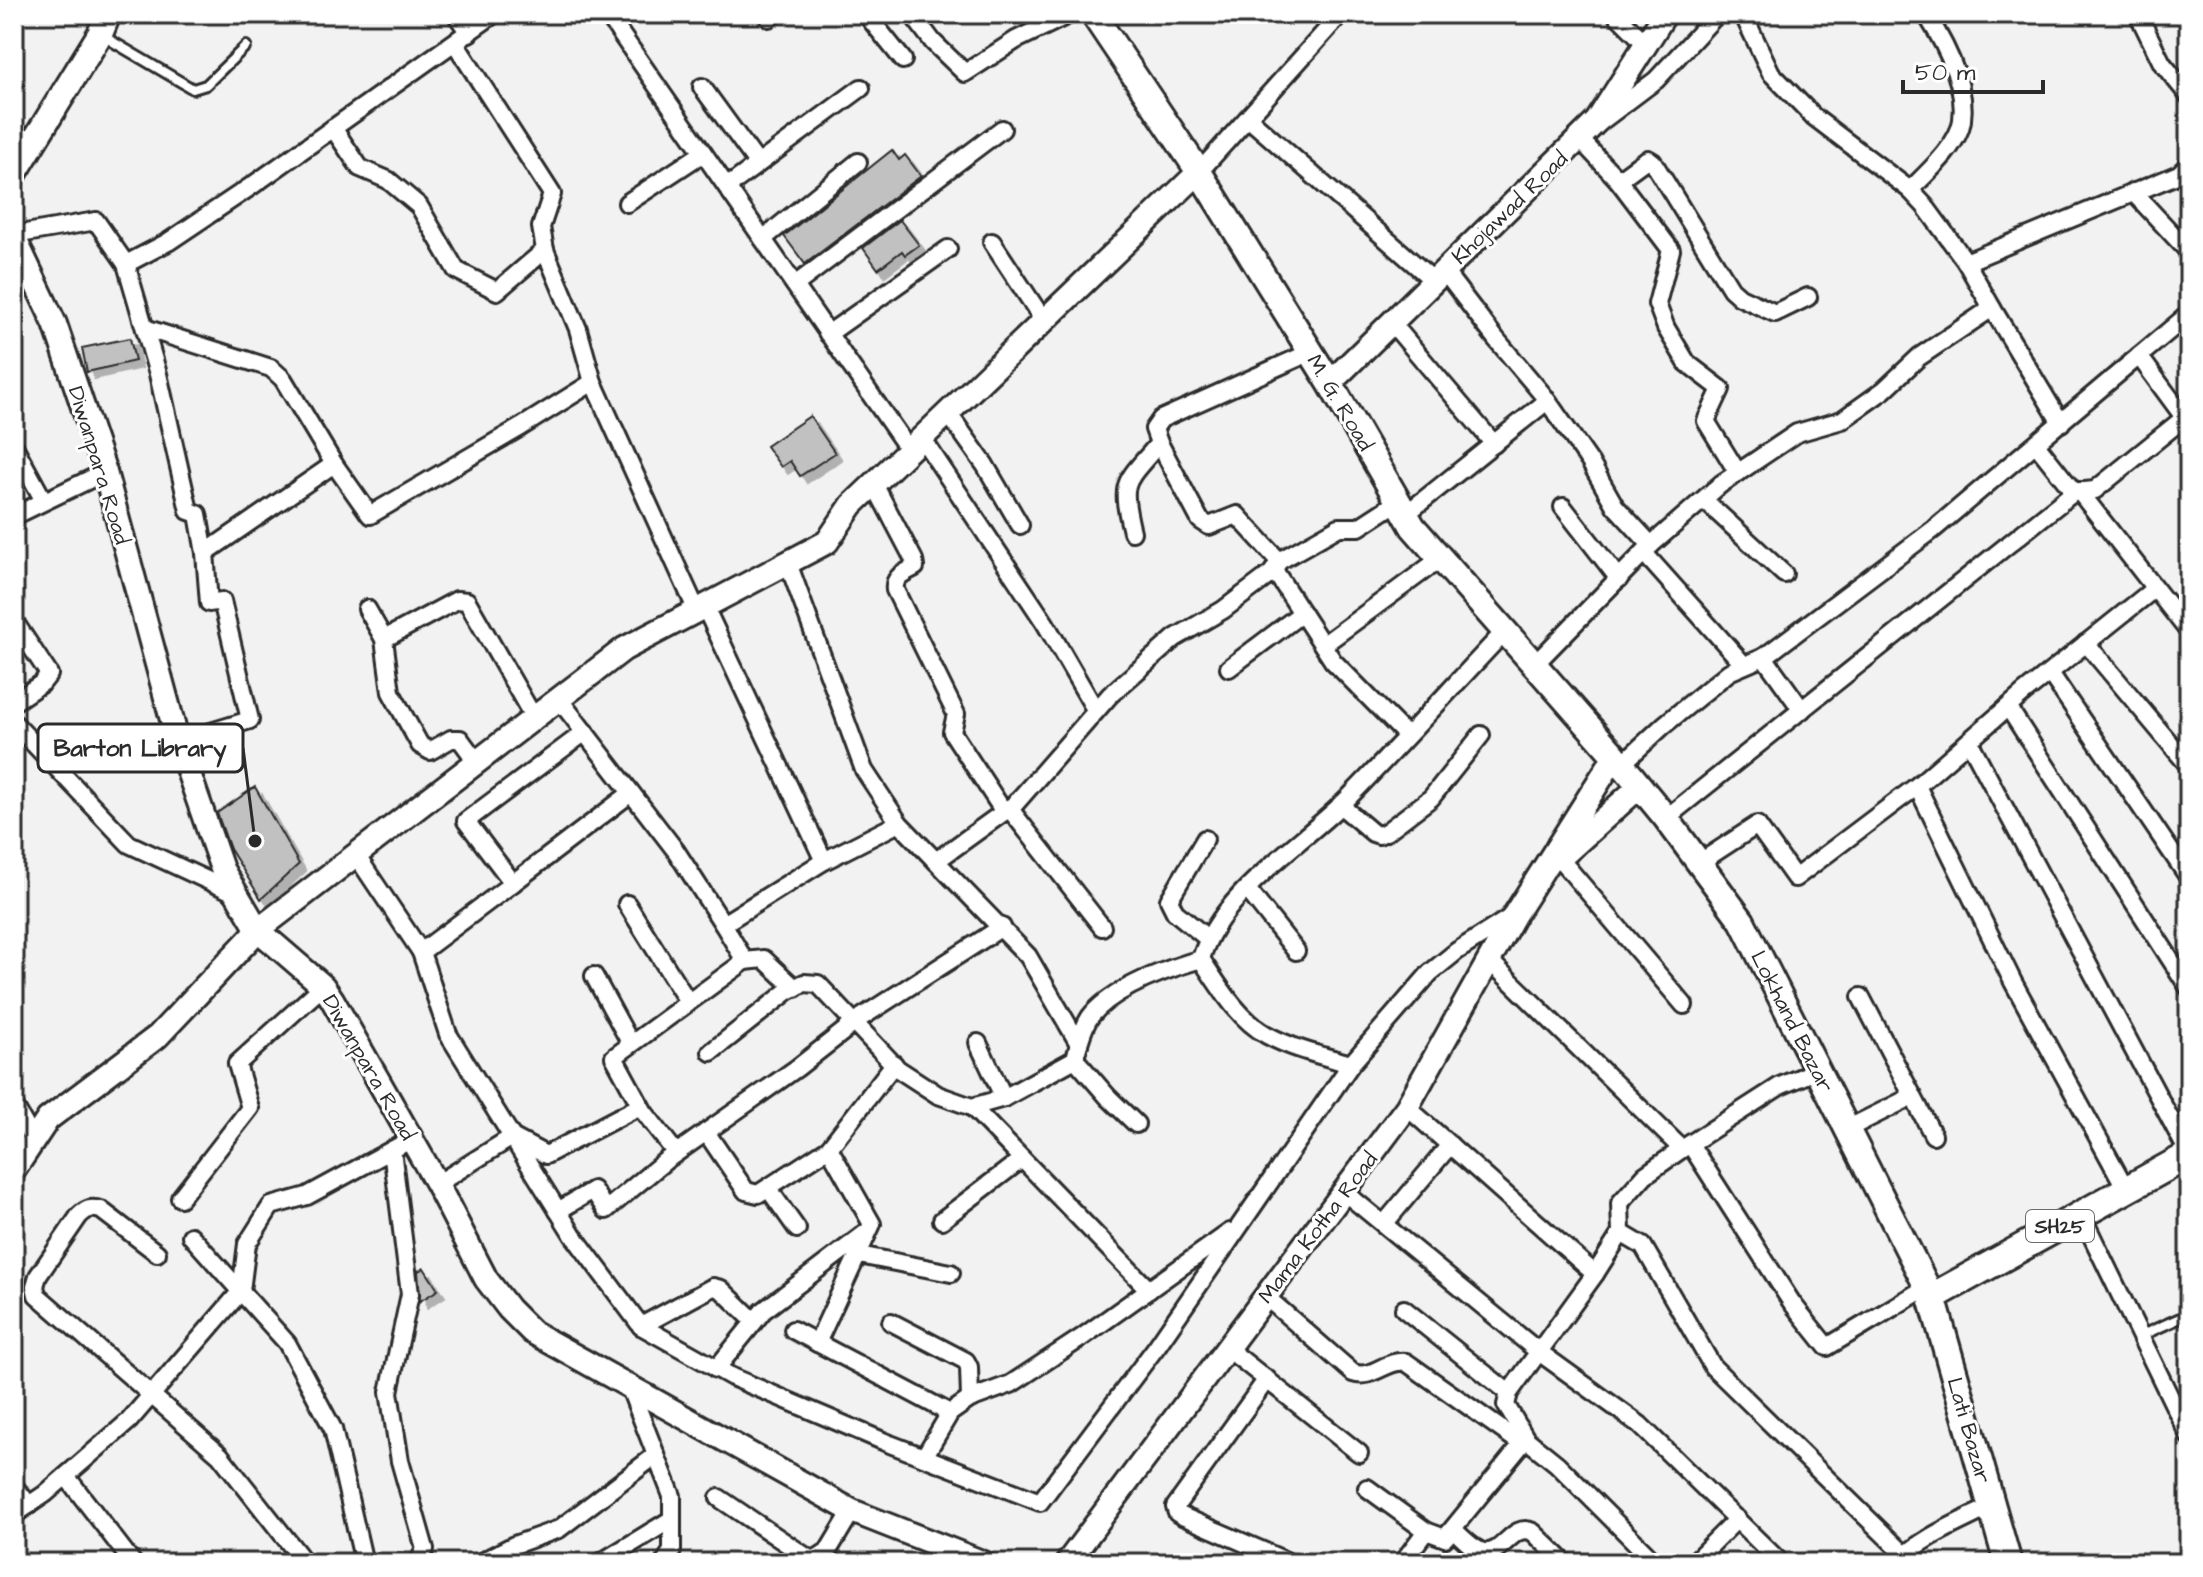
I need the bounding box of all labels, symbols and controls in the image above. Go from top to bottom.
scale bar [1903,44,2043,94]
text: 50 m [1915,56,1976,90]
street label: Khojawad Road [1445,144,1575,272]
street label: M. G. Road [1299,349,1381,457]
street label: Diwanpara Road [60,383,137,548]
callout: Barton Library [38,724,243,772]
text: Barton Library [54,732,227,768]
street label: Lokhand Bazar [1743,945,1841,1098]
street label: Diwanpara Road [314,989,423,1146]
street label: Mama Kotha Road [1251,1146,1386,1310]
road number: SH25 [2026,1210,2094,1242]
street label: Lati Bazar [1939,1374,1998,1487]

